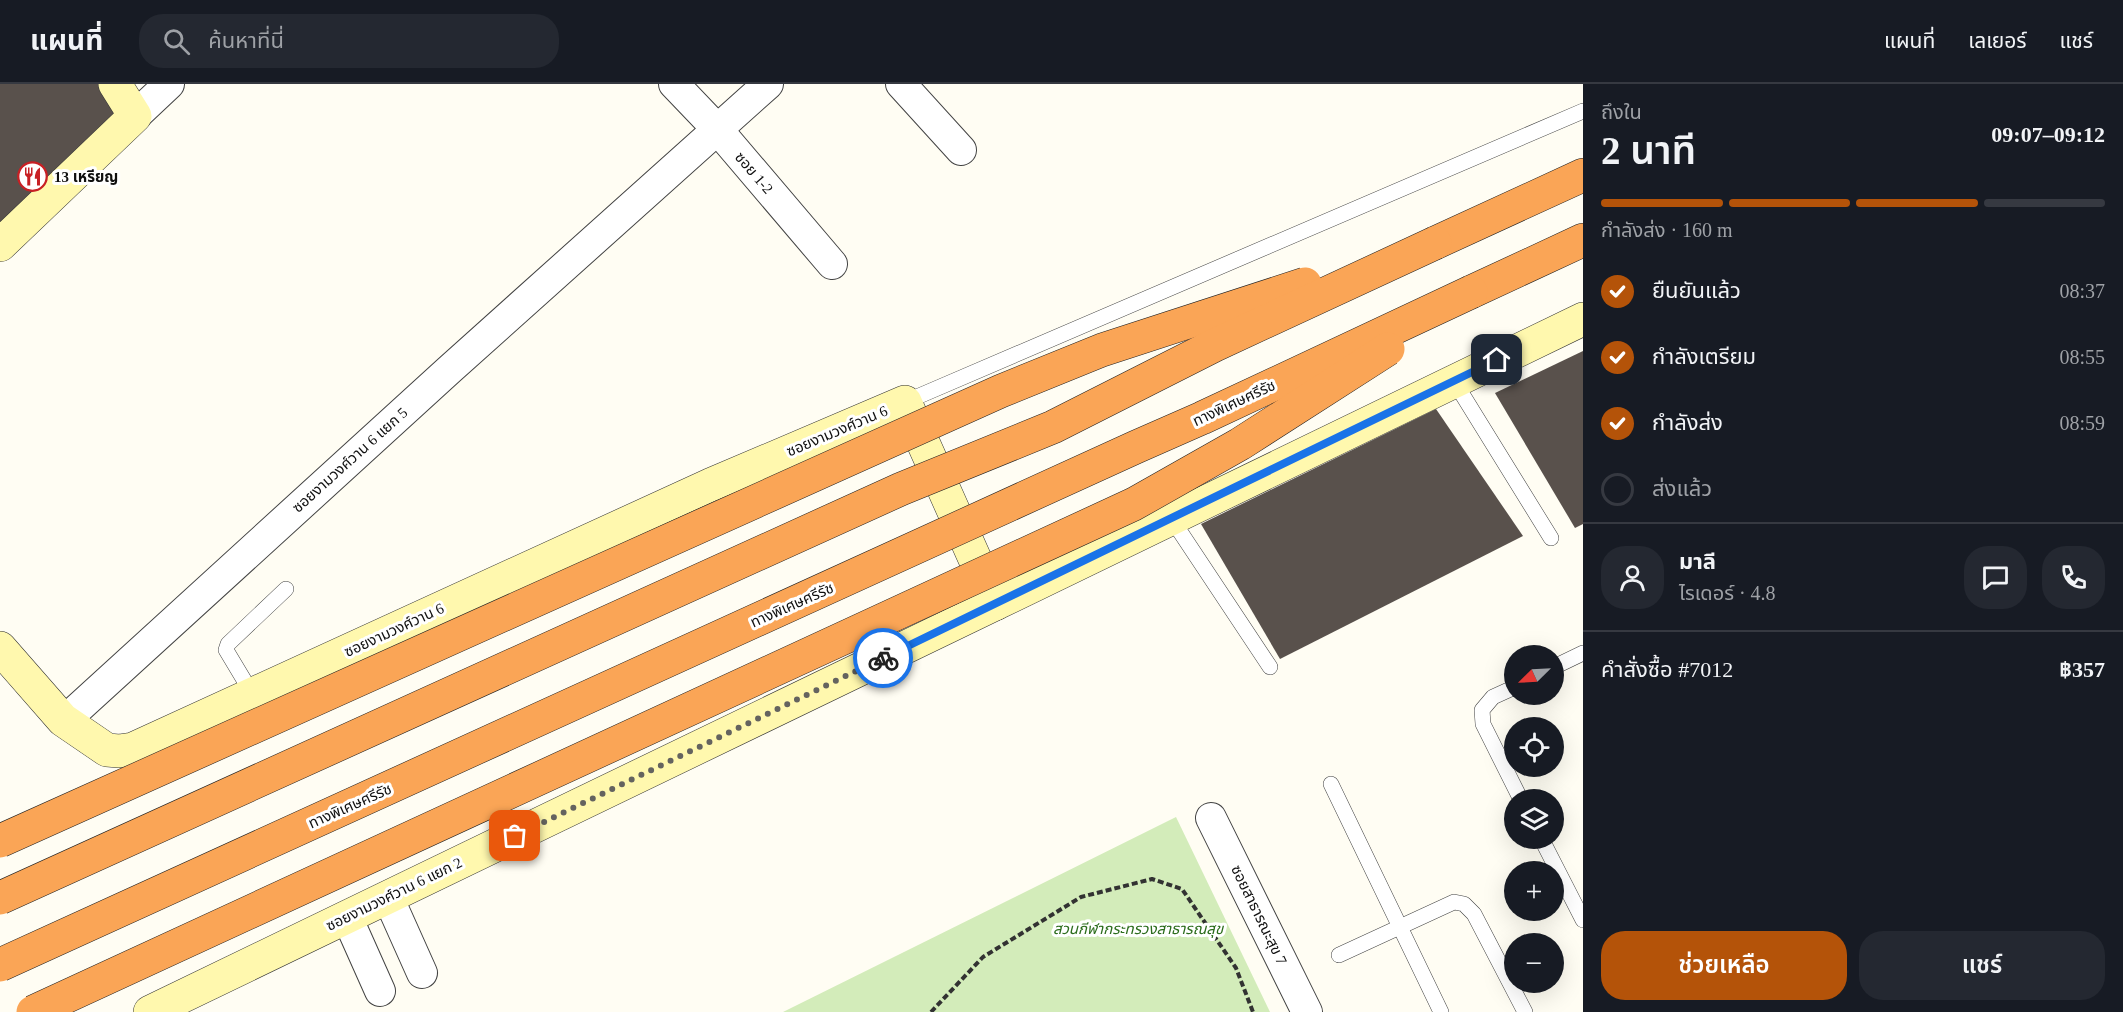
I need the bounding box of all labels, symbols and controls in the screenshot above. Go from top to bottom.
search box [139,14,559,68]
text: แผนที่ [30,25,103,56]
icon: search [160,25,193,58]
text: ค้นหาที่นี่ [208,28,284,53]
text: แผนที่ [1884,29,1935,53]
text: เลเยอร์ [1968,29,2027,53]
text: แชร์ [2060,29,2093,53]
text: ถึงใน [1601,101,1642,123]
text: 09:07–09:12 [1991,122,2105,147]
text: 2 นาที [1601,129,1696,172]
street label: ซอย 1-2 [732,149,776,197]
restaurant icon: 13 เหรียญ [17,161,49,193]
place label: 13 เหรียญ [54,169,118,185]
text: กำลังส่ง · 160 m [1601,219,1733,241]
icon: check [1601,275,1634,308]
text: ยืนยันแล้ว [1652,278,1741,303]
text: 08:37 [2059,280,2105,302]
pin [1471,334,1522,385]
icon: check [1601,341,1634,374]
icon: home [1480,343,1513,376]
text: กำลังเตรียม [1652,344,1756,369]
text: 08:55 [2059,346,2105,368]
street label: ทางพิเศษศรีรัช [1190,377,1278,429]
street label: ซอยงามวงศ์วาน 6 [784,402,890,459]
street label: ซอยงามวงศ์วาน 6 แยก 5 [289,404,411,516]
icon: check [1601,407,1634,440]
text: กำลังส่ง [1652,410,1723,435]
text: 08:59 [2059,412,2105,434]
text: ส่งแล้ว [1652,476,1712,501]
button: person [1601,546,1664,609]
button: chat [1964,546,2027,609]
button: phone [2042,546,2105,609]
text: มาลี [1679,549,1716,574]
street label: ทางพิเศษศรีรัช [748,580,836,630]
text: ไรเดอร์ · 4.8 [1679,582,1776,604]
street label: ซอยงามวงศ์วาน 6 [342,600,447,660]
courier [853,628,913,688]
icon: bike [867,642,900,675]
north arrow [1504,645,1564,705]
map controls [1504,645,1564,993]
text: คำสั่งซื้อ #7012 [1601,657,1733,682]
text: ฿357 [2059,657,2105,682]
button: locate [1504,717,1564,777]
street label: ทางพิเศษศรีรัช [306,781,394,831]
button: layers [1504,789,1564,849]
pin [489,810,540,861]
icon: bag [498,819,531,852]
street label: ซอยงามวงศ์วาน 6 แยก 2 [324,854,464,934]
button: + [1504,861,1564,921]
street label: ซอยสาธารณะสุข 7 [1227,863,1290,968]
park label: สวนกีฬากระทรวงสาธารณสุข [1053,921,1225,938]
button: ช่วยเหลือ [1601,931,1847,1000]
button: แชร์ [1859,931,2105,1000]
button: − [1504,933,1564,993]

